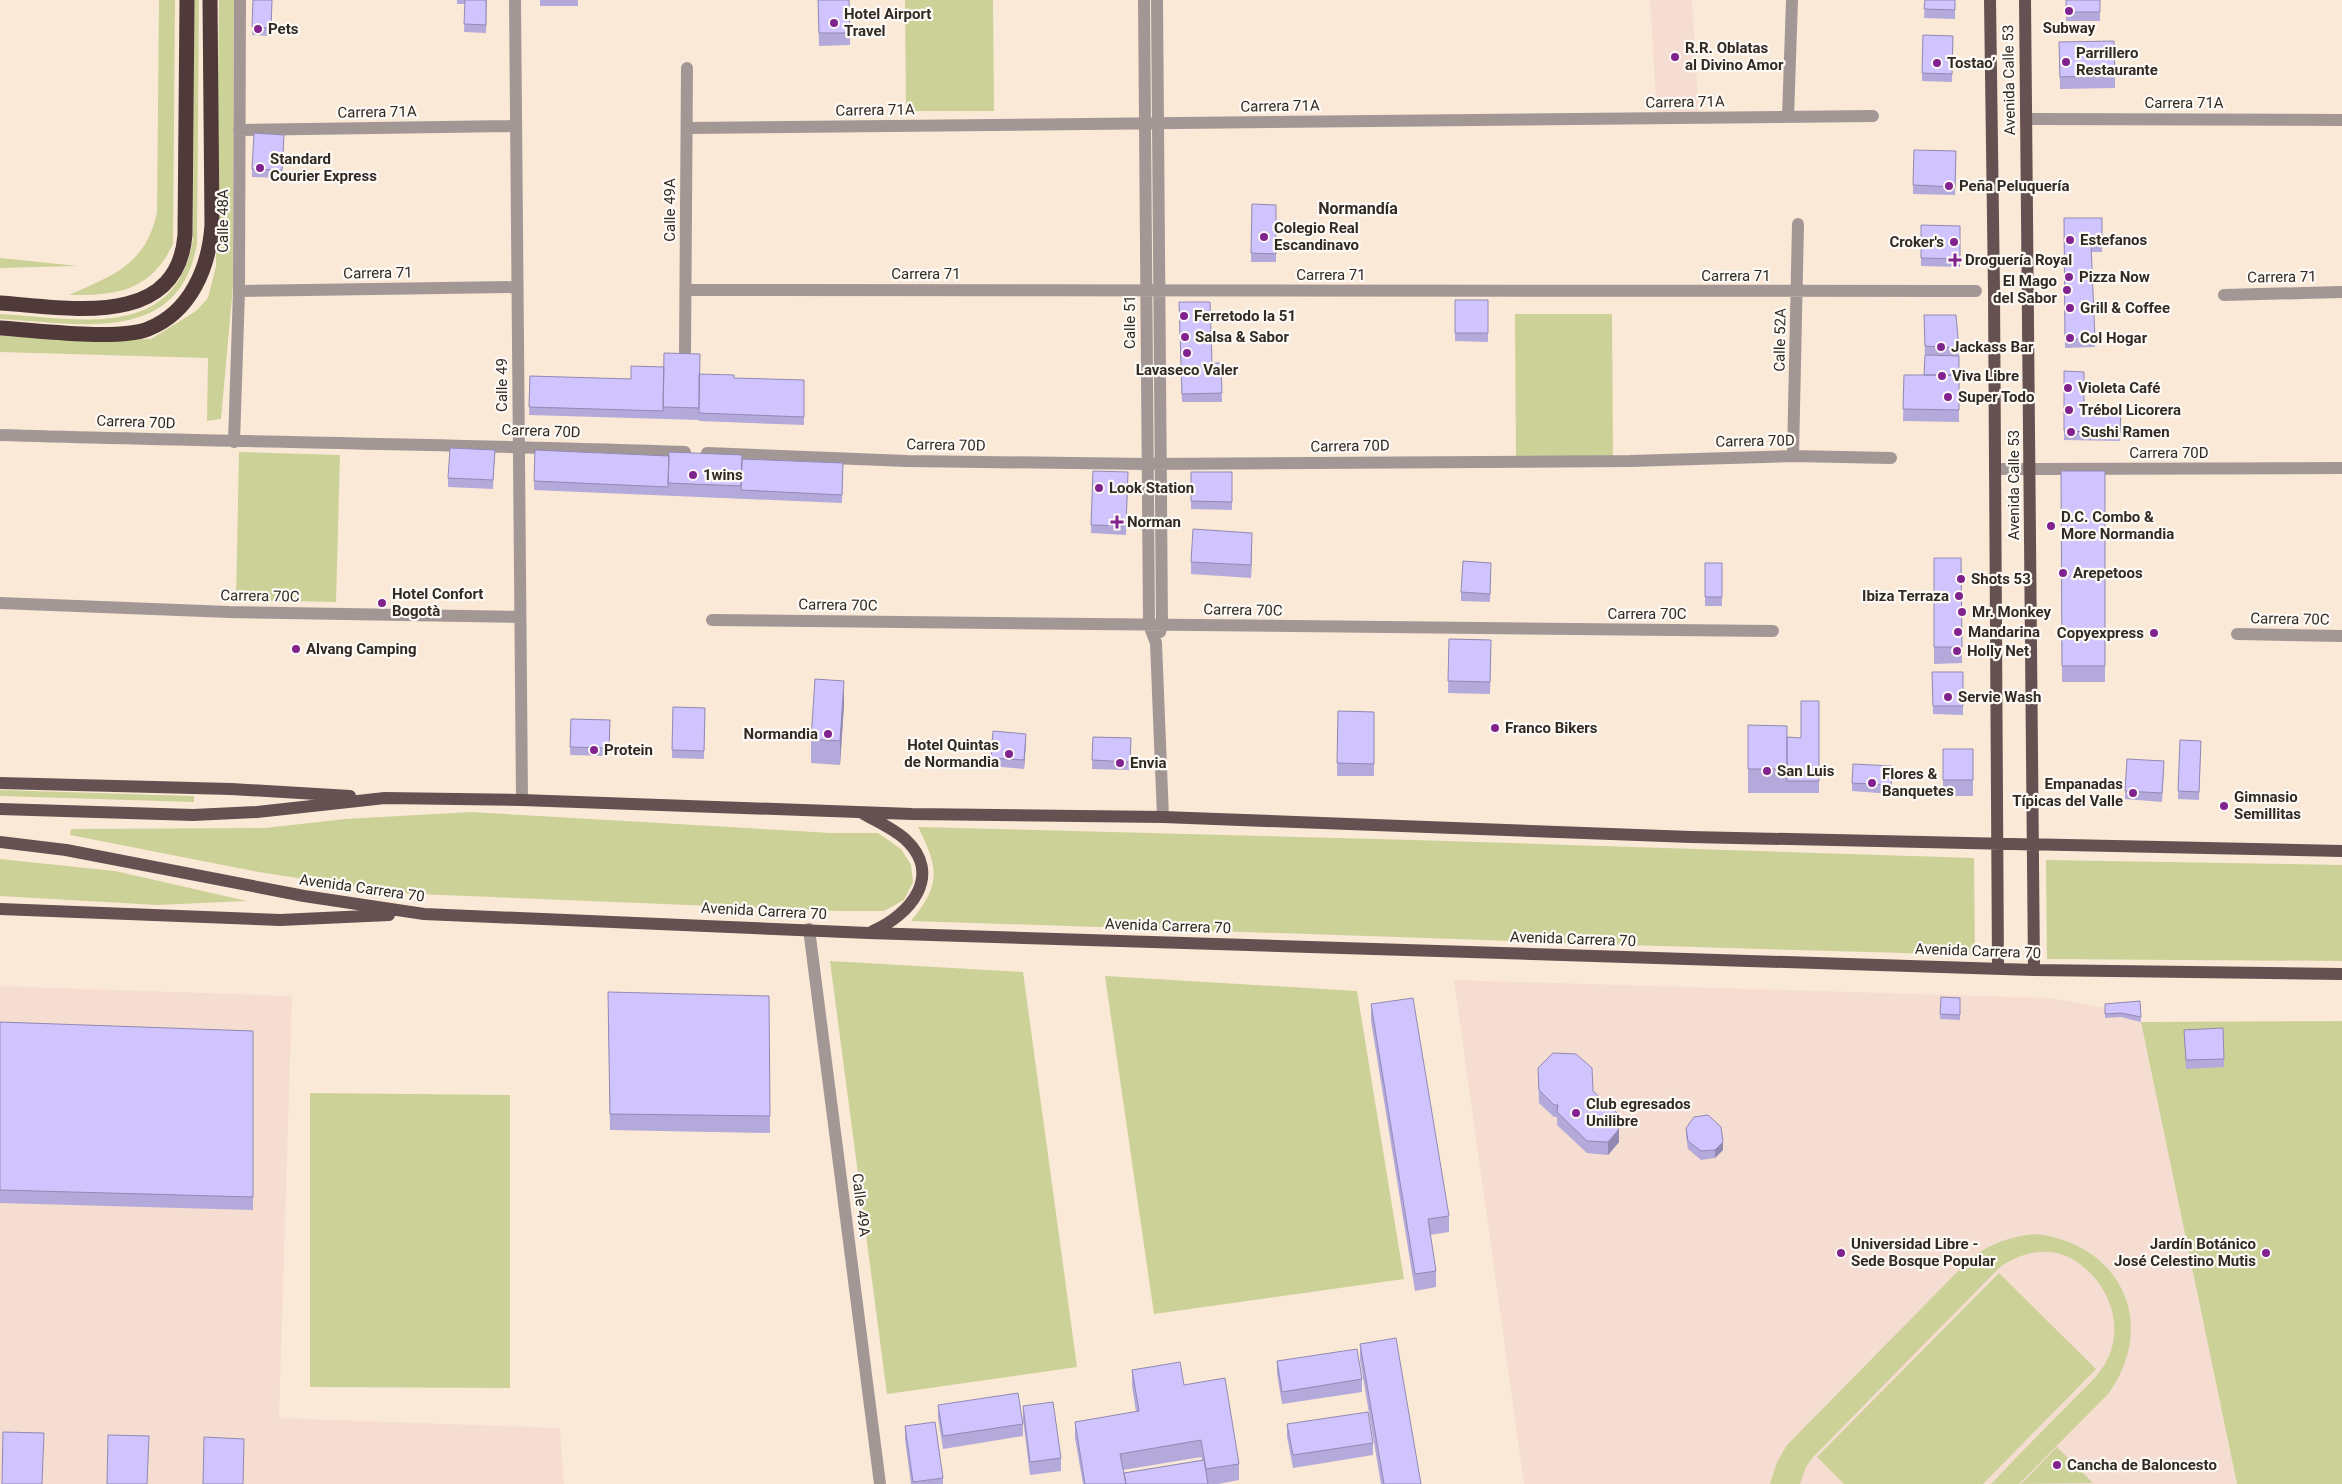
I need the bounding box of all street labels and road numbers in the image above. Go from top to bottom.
street label: Avenida Calle 53 [1999,25,2019,135]
street label: Carrera 71A [1645,92,1725,112]
street label: Carrera 71A [2144,94,2224,112]
street label: Carrera 71A [1240,96,1320,116]
street label: Carrera 71A [835,100,915,120]
street label: Carrera 71A [337,102,417,122]
street label: Calle 49A [661,178,679,242]
street label: Calle 48A [214,189,232,253]
street label: Carrera 71 [343,263,413,283]
street label: Carrera 71 [891,265,961,283]
street label: Carrera 71 [1296,266,1366,284]
street label: Carrera 71 [1701,267,1771,285]
street label: Carrera 71 [2247,267,2317,287]
street label: Calle 51 [1121,295,1139,349]
street label: Calle 52A [1770,308,1790,372]
street label: Calle 49 [493,358,511,412]
street label: Carrera 70D [96,412,176,432]
street label: Carrera 70D [501,421,581,441]
street label: Avenida Calle 53 [2005,430,2023,540]
street label: Carrera 70D [1715,431,1795,451]
street label: Carrera 70D [906,435,986,455]
street label: Carrera 70D [1310,436,1390,456]
street label: Carrera 70D [2129,444,2209,462]
street label: Carrera 70C [220,586,300,606]
street label: Carrera 70C [798,595,878,615]
street label: Carrera 70C [1203,600,1283,620]
street label: Carrera 70C [1607,605,1687,623]
street label: Carrera 70C [2250,609,2330,629]
street label: Avenida Carrera 70 [298,870,426,906]
street label: Avenida Carrera 70 [700,899,828,923]
street label: Avenida Carrera 70 [1105,915,1231,937]
street label: Avenida Carrera 70 [1510,928,1636,950]
street label: Avenida Carrera 70 [1915,940,2041,962]
street label: Calle 49A [848,1172,874,1238]

